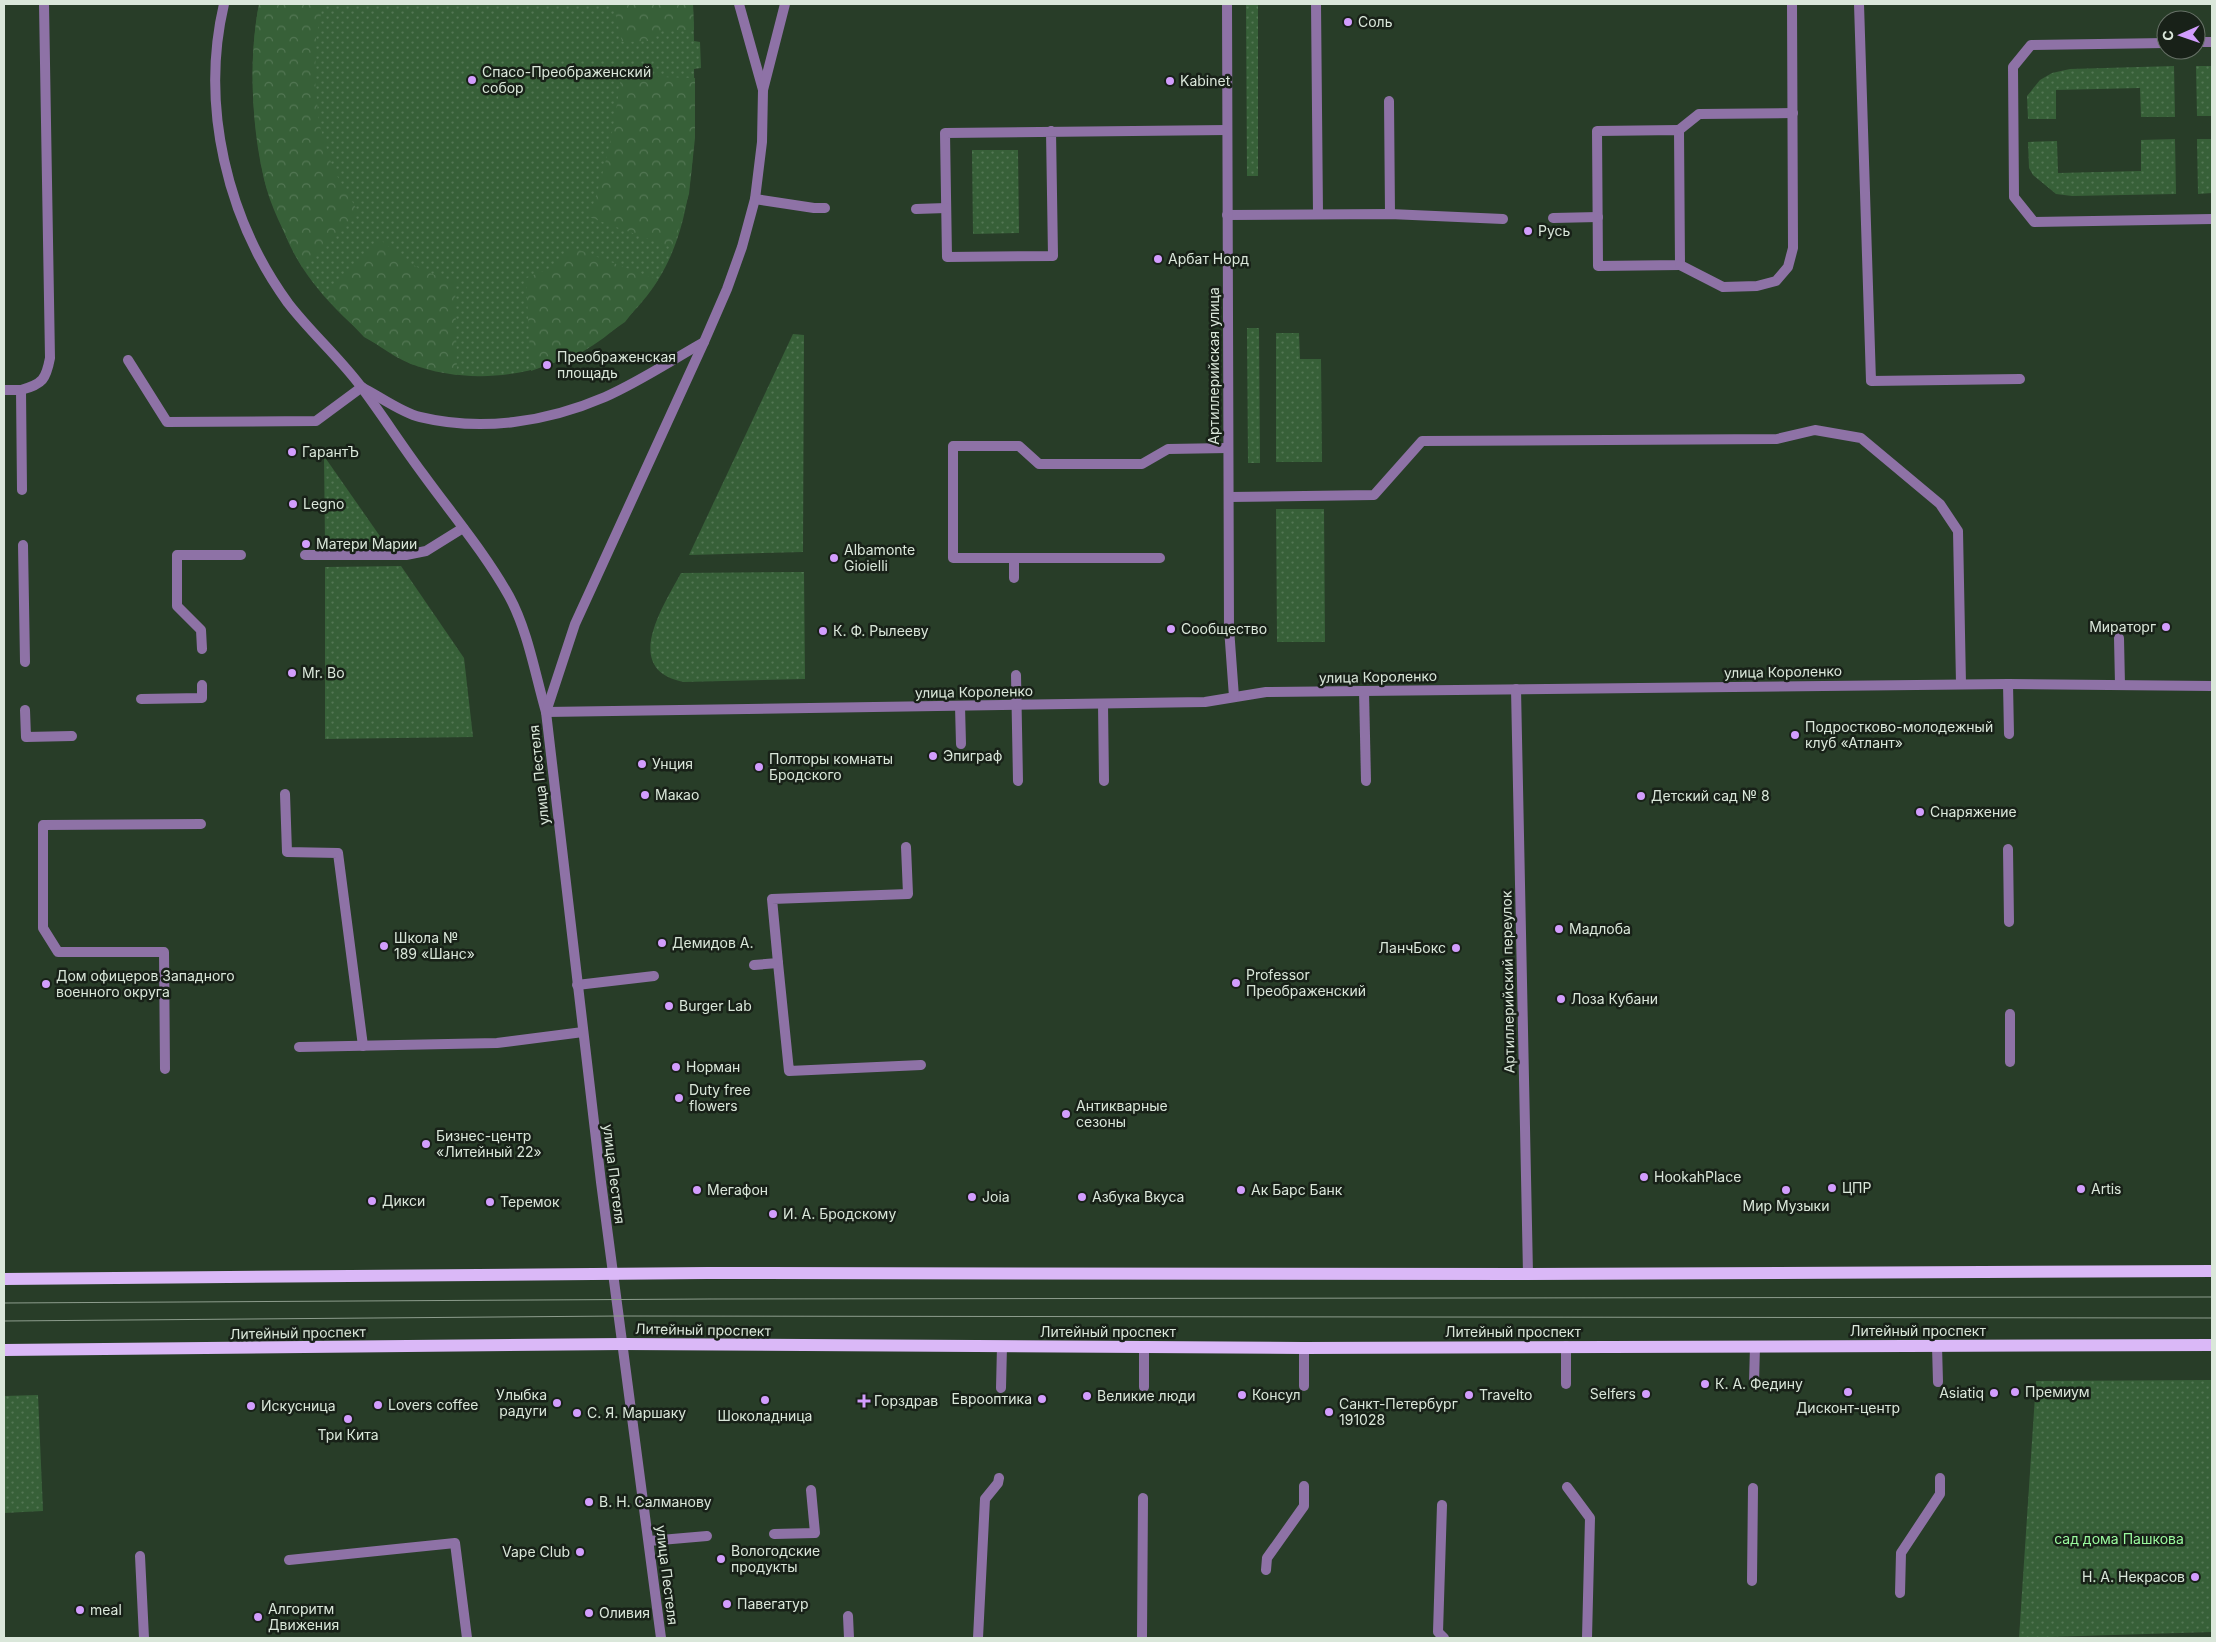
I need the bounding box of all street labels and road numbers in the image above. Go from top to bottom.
street label: Артиллерийская улица [1205,287,1222,445]
street label: улица Короленко [1724,662,1842,681]
street label: улица Короленко [1319,667,1437,686]
street label: улица Короленко [915,682,1033,701]
street label: улица Пестеля [525,724,552,826]
street label: Артиллерийский переулок [1497,890,1518,1074]
street label: улица Пестеля [600,1123,629,1225]
street label: Литейный проспект [635,1320,772,1339]
street label: Литейный проспект [1850,1322,1986,1339]
street label: Литейный проспект [230,1323,367,1342]
street label: Литейный проспект [1040,1323,1176,1340]
street label: Литейный проспект [1445,1323,1581,1340]
street label: улица Пестеля [653,1524,682,1626]

